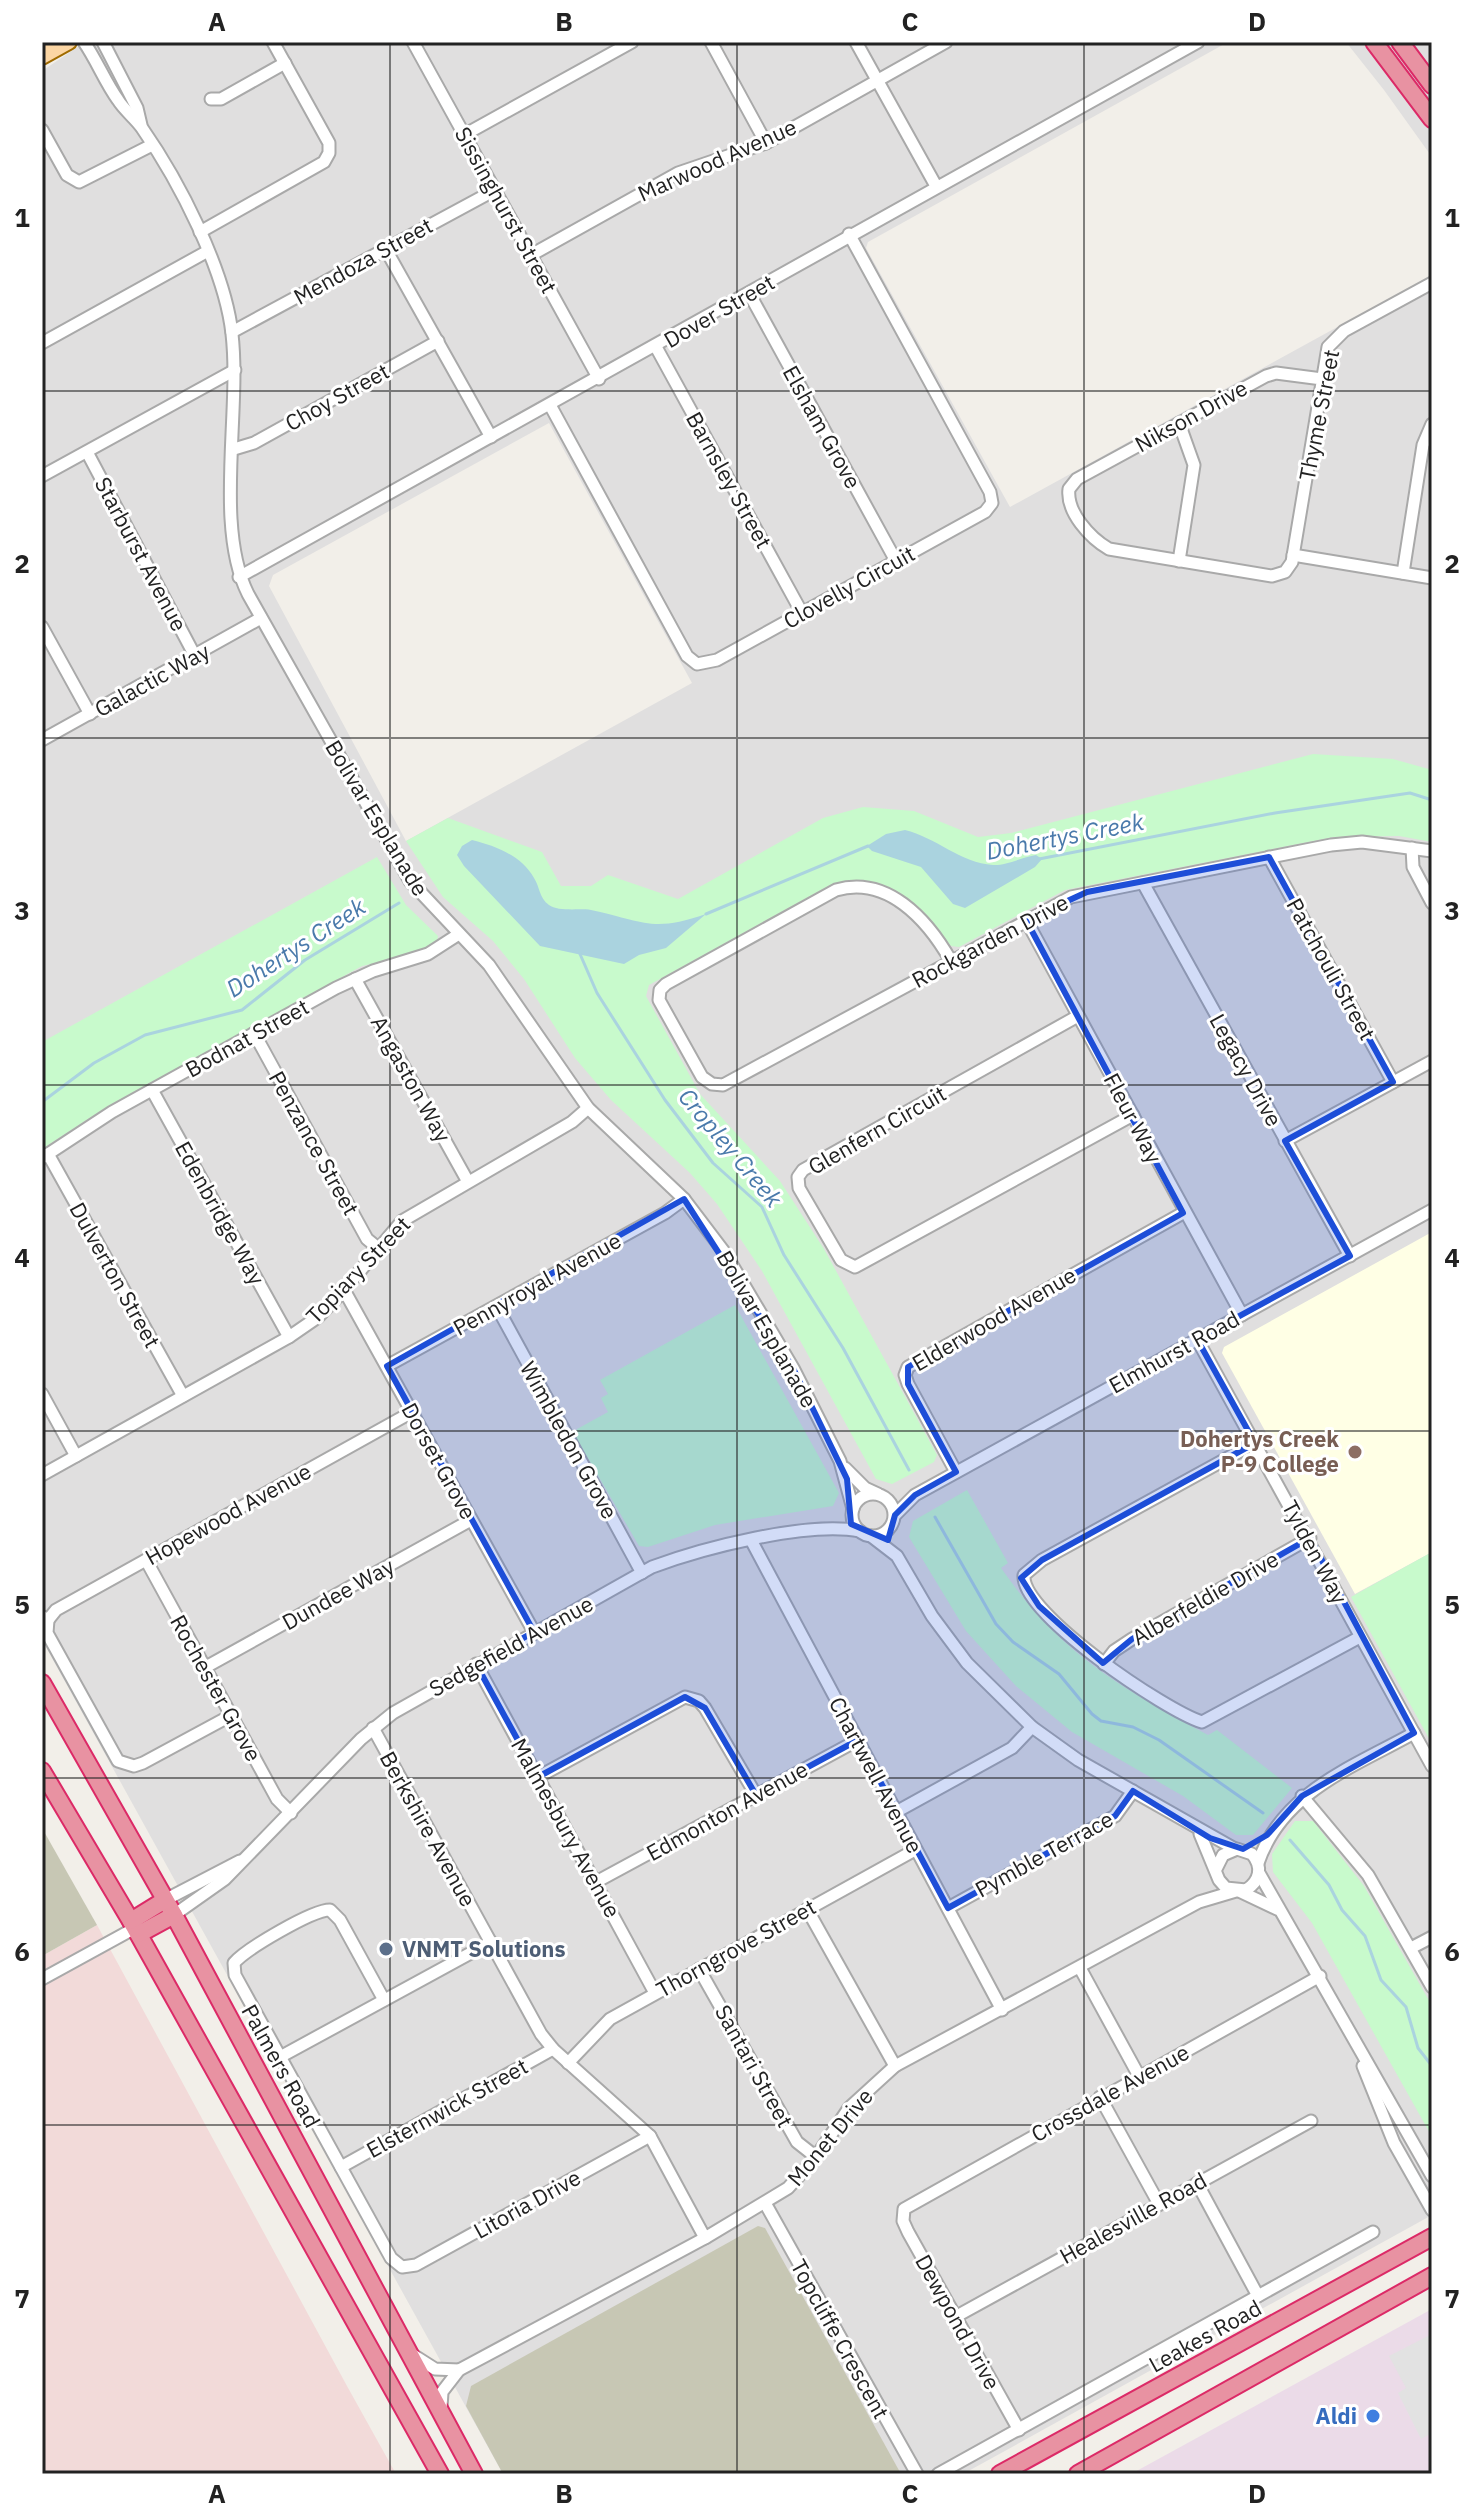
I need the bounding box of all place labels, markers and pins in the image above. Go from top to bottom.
place label: Dohertys Creek P-9 College [1180,1424,1339,1478]
marker: Dohertys Creek P-9 College [1346,1443,1364,1461]
place label: VNMT Solutions [402,1934,566,1963]
marker: VNMT Solutions [377,1940,395,1958]
place label: Aldi [1316,2401,1357,2430]
marker: Aldi [1364,2407,1382,2425]

